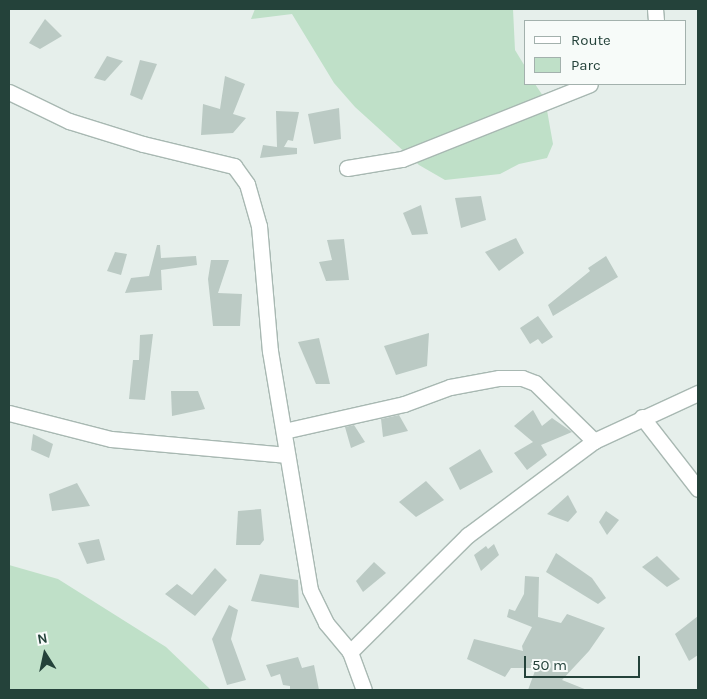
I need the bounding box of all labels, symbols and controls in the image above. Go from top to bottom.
legend [524,20,687,85]
text: Route [571,31,611,49]
text: Parc [571,56,601,74]
north arrow [20,629,70,679]
text: N [36,629,49,648]
scale bar [527,646,643,678]
text: 50 m [532,656,567,674]

